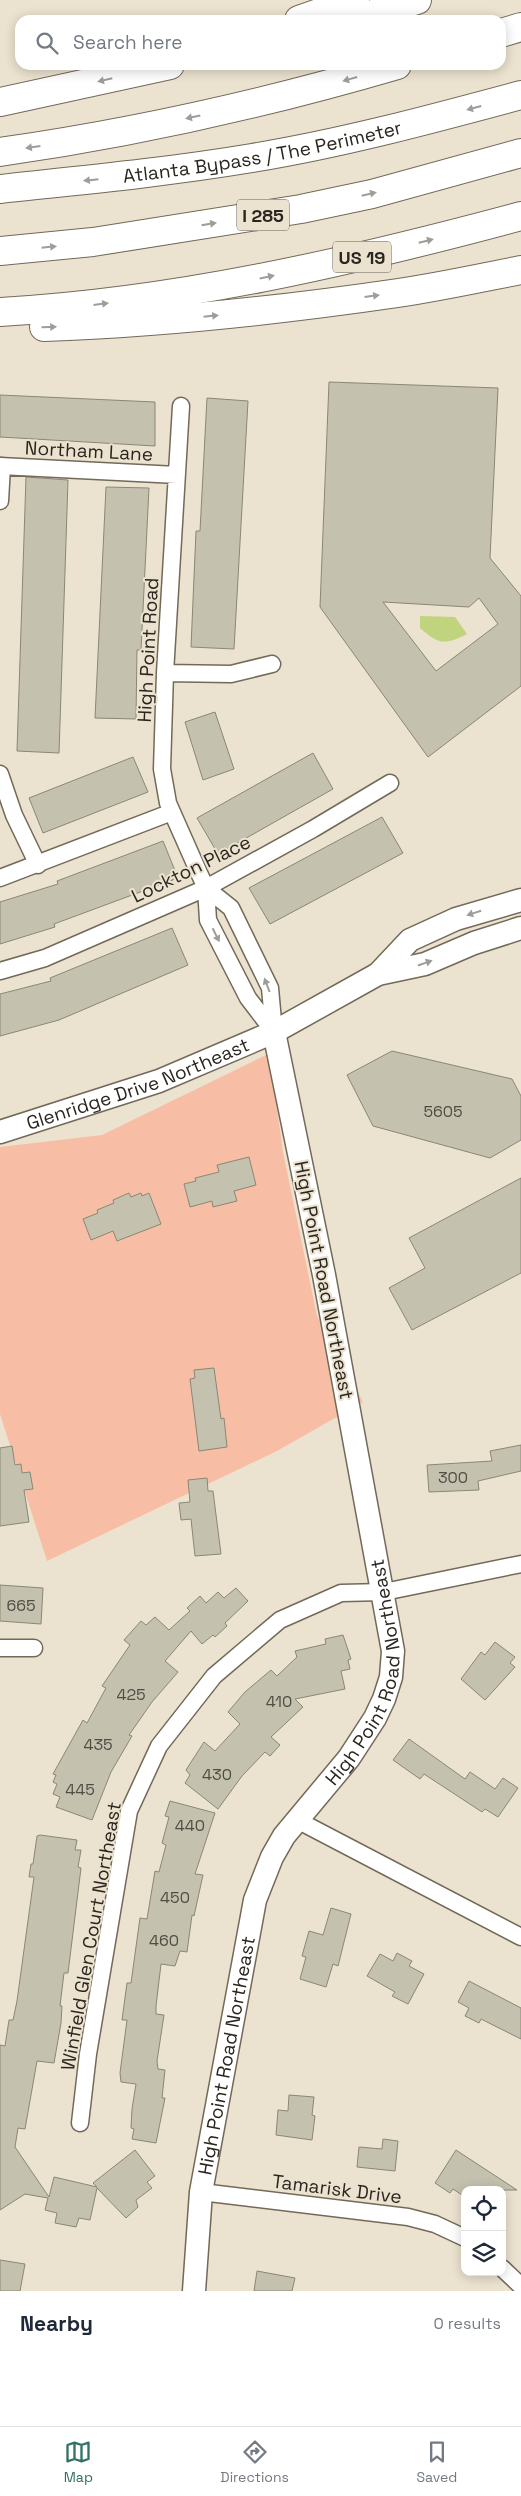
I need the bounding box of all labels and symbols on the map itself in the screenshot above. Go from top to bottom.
one-way arrow [343,75,358,83]
one-way arrow [98,76,113,84]
one-way arrow [466,104,481,112]
one-way arrow [185,113,200,121]
street label: Atlanta Bypass / The Perimeter [121,114,404,188]
one-way arrow [25,143,41,151]
one-way arrow [83,176,99,184]
one-way arrow [362,190,377,198]
road number: I 285 [237,200,289,230]
one-way arrow [202,220,218,228]
one-way arrow [418,237,433,245]
road number: US 19 [333,242,391,272]
one-way arrow [41,243,57,251]
one-way arrow [260,273,276,281]
one-way arrow [364,292,380,300]
one-way arrow [93,300,109,308]
one-way arrow [203,312,219,320]
one-way arrow [41,323,57,331]
street label: Northam Lane [24,435,154,467]
street label: High Point Road [132,577,164,723]
street label: Lockton Place [127,829,255,909]
one-way arrow [466,909,481,917]
one-way arrow [212,927,220,942]
one-way arrow [418,959,433,967]
one-way arrow [263,977,270,992]
street label: Glenridge Drive Northeast [23,1032,253,1135]
house number: 5605 [423,1101,463,1122]
street label: High Point Road Northeast [289,1159,359,1401]
house number: 300 [438,1467,468,1488]
street label: High Point Road Northeast [319,1557,406,1790]
house number: 665 [6,1595,36,1616]
house number: 425 [116,1684,146,1705]
house number: 410 [266,1691,292,1712]
house number: 435 [83,1734,113,1755]
house number: 430 [202,1764,232,1785]
house number: 445 [65,1779,95,1800]
street label: Winfield Glen Court Northeast [55,1800,127,2072]
house number: 440 [175,1815,205,1836]
house number: 450 [160,1887,190,1908]
house number: 460 [149,1930,179,1951]
street label: High Point Road Northeast [192,1934,261,2177]
street label: Tamarisk Drive [271,2169,403,2209]

